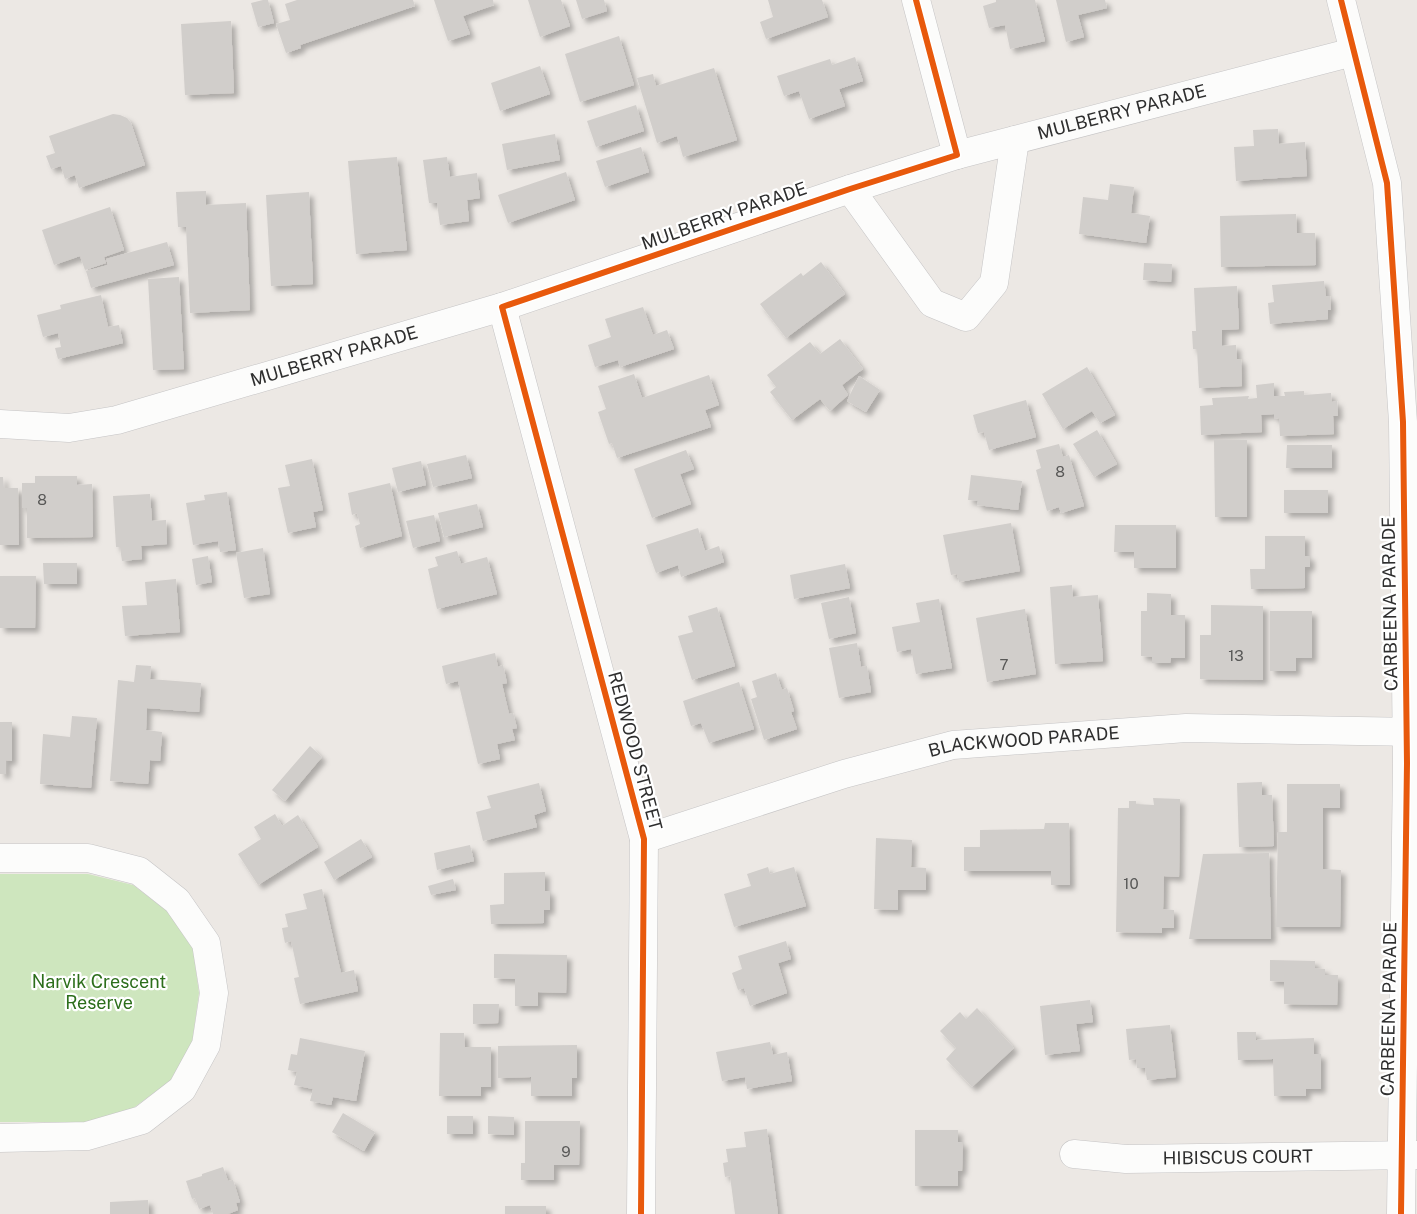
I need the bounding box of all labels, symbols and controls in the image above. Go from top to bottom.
street label: MULBERRY PARADE [1035,80,1208,144]
street label: MULBERRY PARADE [638,177,809,254]
street label: MULBERRY PARADE [248,321,420,390]
house number: 8 [1055,463,1065,480]
house number: 8 [37,491,47,508]
street label: CARBEENA PARADE [1377,517,1402,691]
house number: 13 [1228,647,1244,664]
house number: 7 [999,656,1009,673]
street label: REDWOOD STREET [604,669,667,833]
street label: BLACKWOOD PARADE [926,722,1120,761]
house number: 10 [1123,875,1139,892]
street label: CARBEENA PARADE [1376,922,1401,1096]
park label: Narvik Crescent Reserve [32,971,166,1013]
house number: 9 [561,1143,571,1160]
street label: HIBISCUS COURT [1163,1145,1313,1168]

